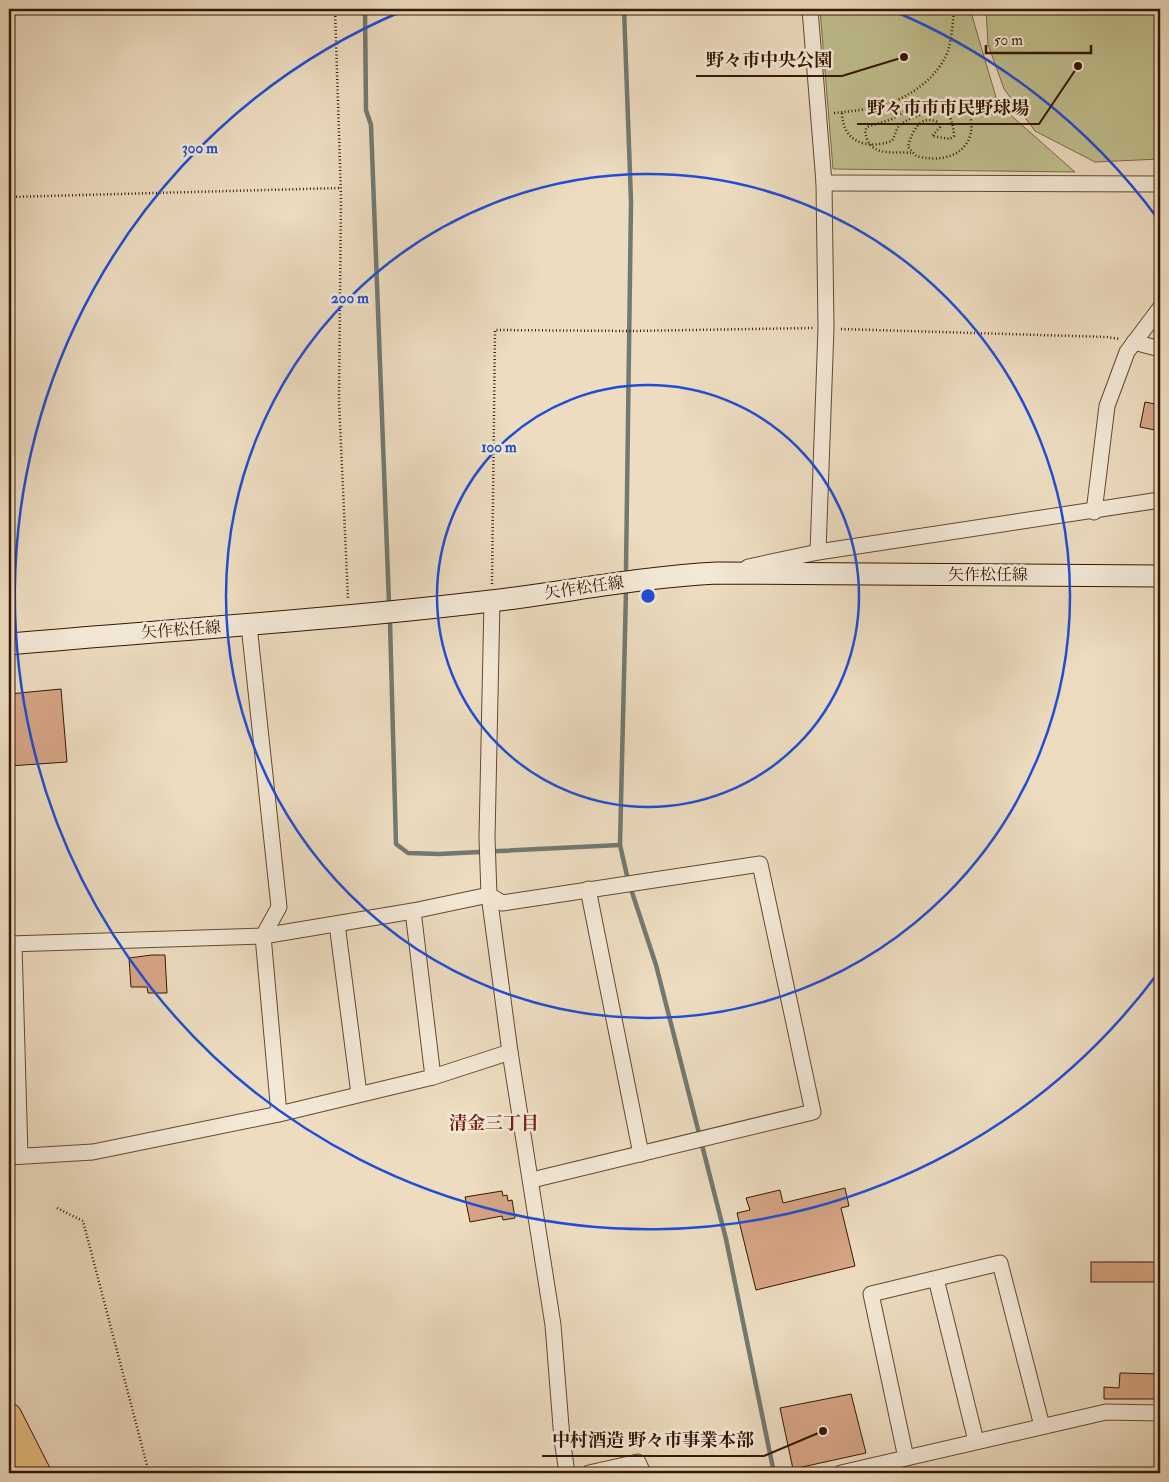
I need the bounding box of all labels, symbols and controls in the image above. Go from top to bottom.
scale bar [986,22,1092,54]
text: 50 m [994,31,1023,50]
callout: 野々市中央公園 [696,43,842,76]
text: 野々市中央公園 [706,49,832,72]
callout: 野々市市市民野球場 [857,91,1039,124]
text: 野々市市市民野球場 [867,97,1029,120]
text: 300 m [182,139,218,158]
text: 200 m [331,289,369,308]
text: 100 m [481,438,517,457]
street label: 矢作松任線 [948,565,1028,585]
street label: 矢作松任線 [543,573,625,603]
centre of rings [639,587,657,605]
street label: 矢作松任線 [140,617,222,643]
district label: 清金三丁目 [449,1112,539,1135]
callout: 中村酒造 野々市事業本部 [542,1423,764,1456]
text: 中村酒造 野々市事業本部 [552,1429,754,1452]

